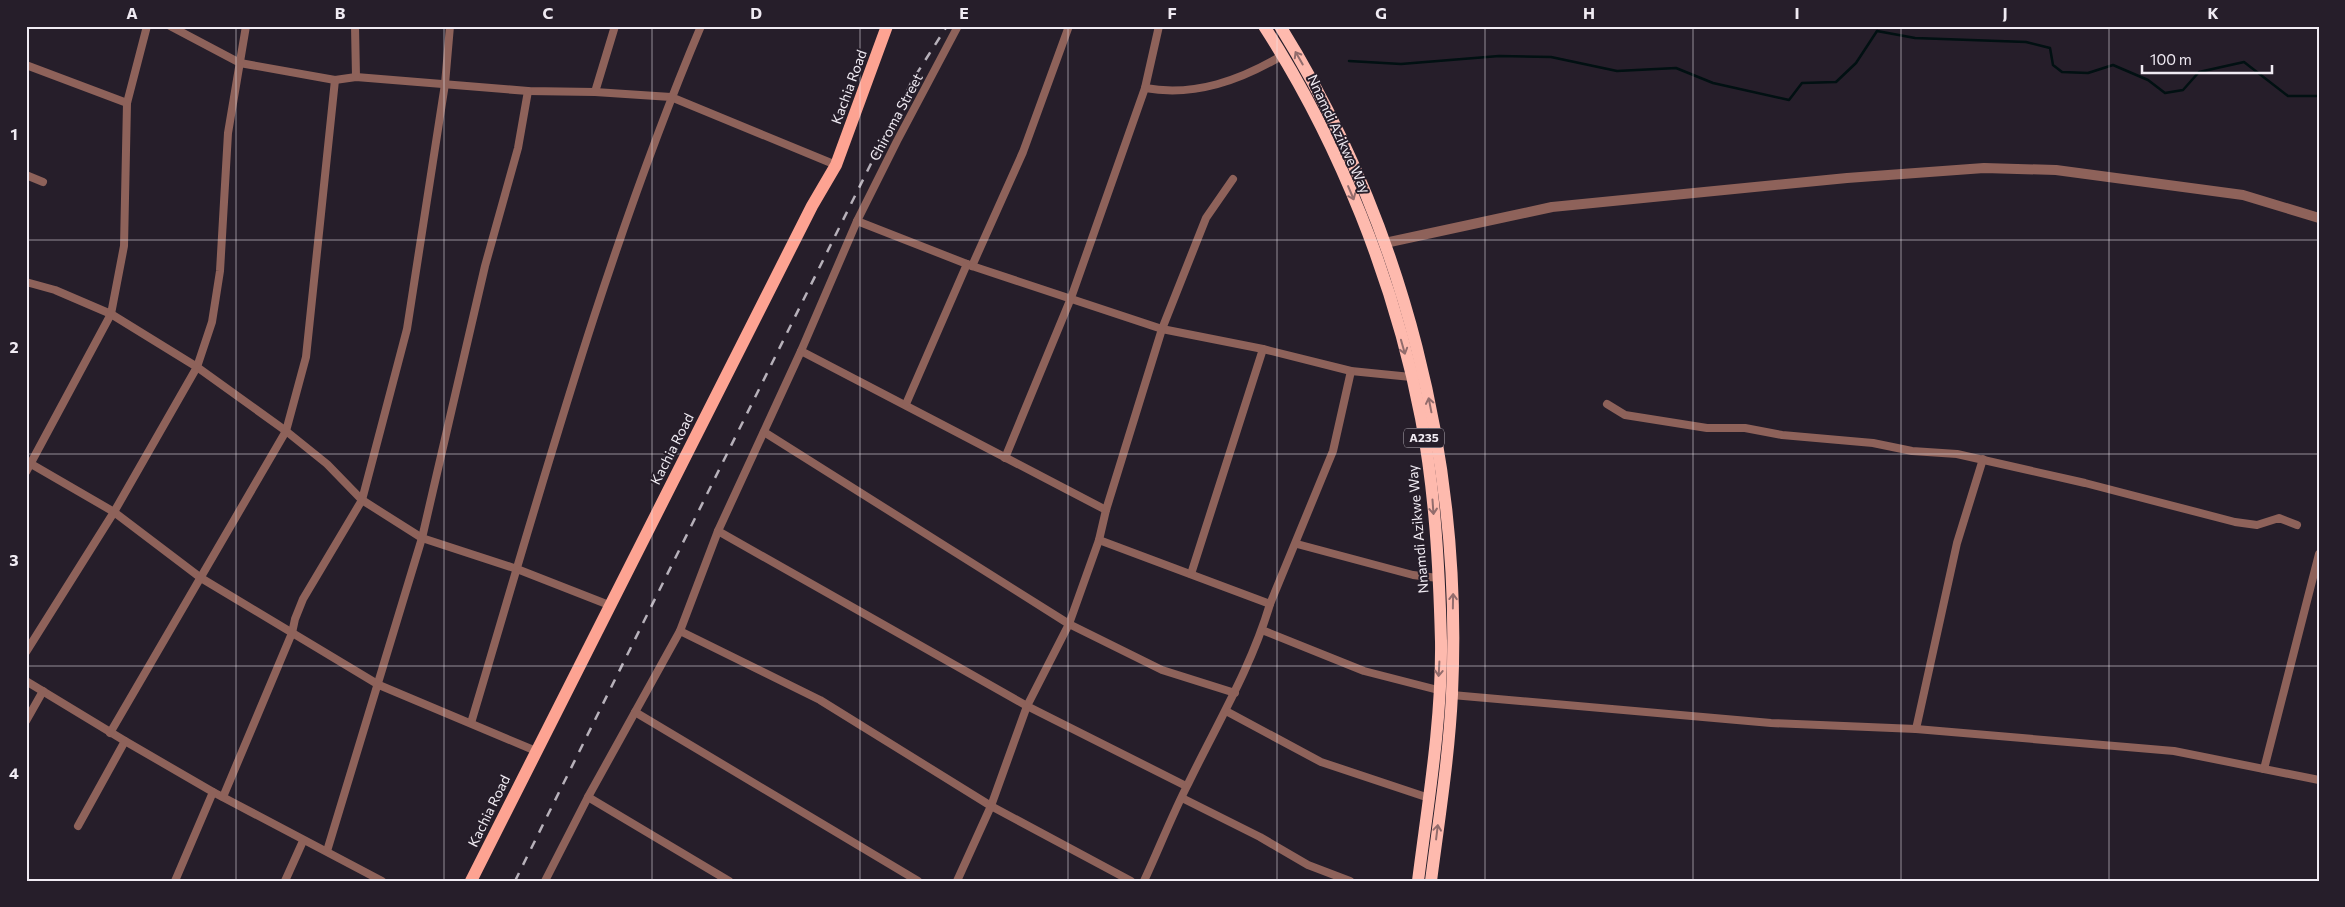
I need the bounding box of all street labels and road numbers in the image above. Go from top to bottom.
street label: Kachia Road [827,47,870,126]
street label: Chiroma Street [865,70,926,163]
street label: Nnamdi Azikwe Way [1304,72,1374,196]
street label: Kachia Road [646,410,697,487]
road number: A235 [1404,428,1444,448]
street label: Nnamdi Azikwe Way [1403,464,1432,594]
street label: Kachia Road [464,772,513,850]

